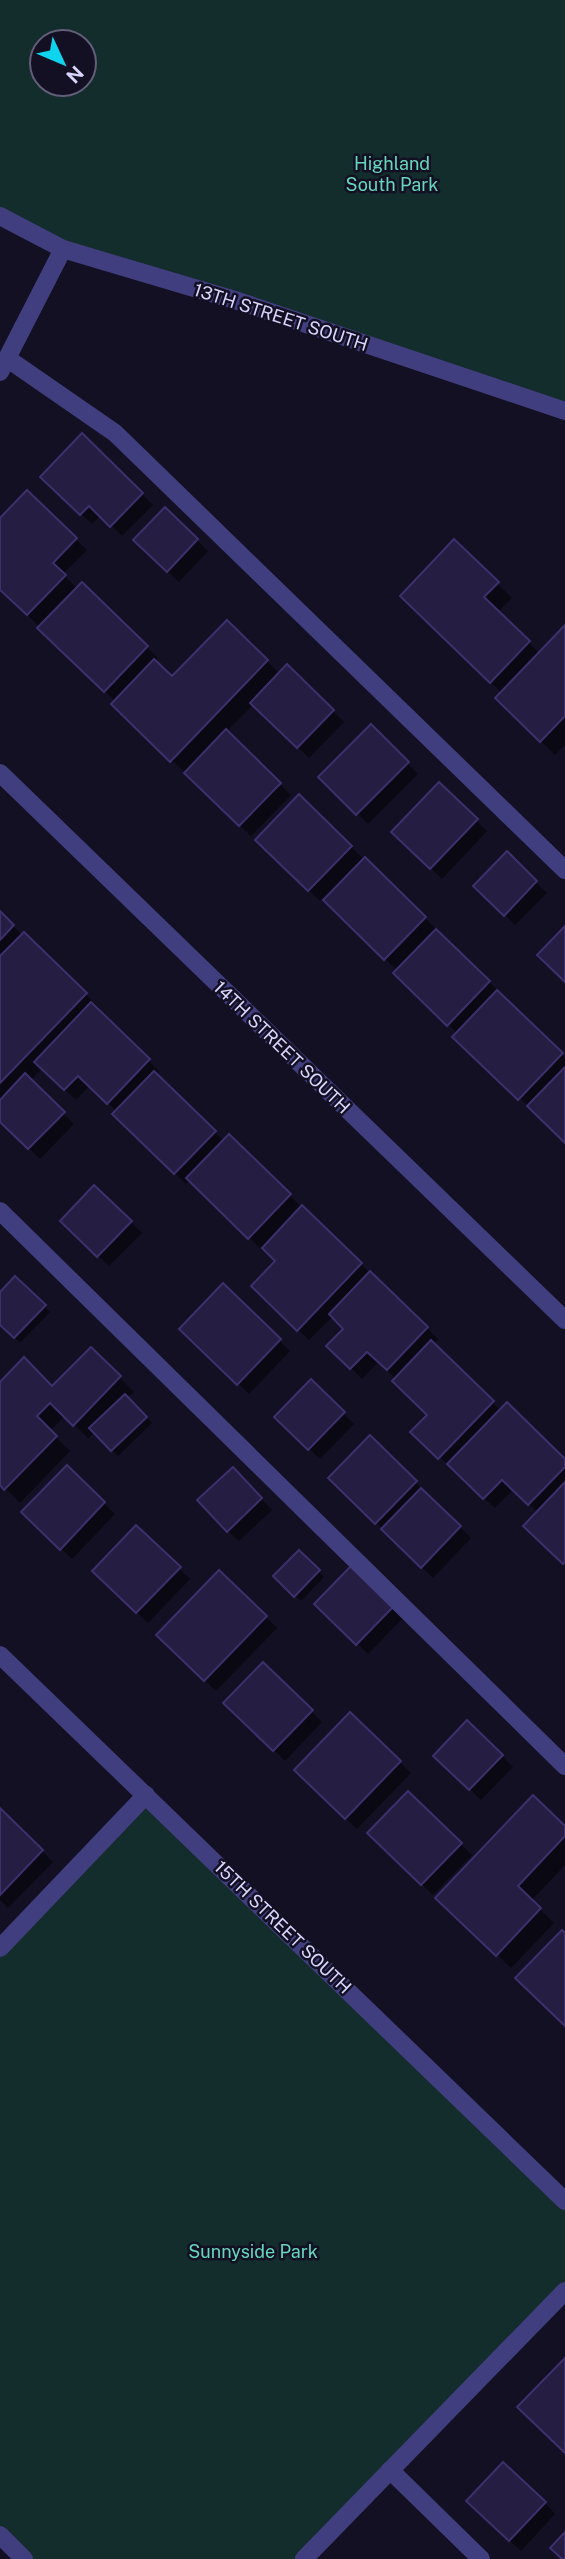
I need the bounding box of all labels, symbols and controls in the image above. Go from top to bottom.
north arrow [28,28,98,98]
text: N [62,62,88,88]
park label: Highland South Park [346,153,438,195]
street label: 13TH STREET SOUTH [191,279,371,355]
street label: 14TH STREET SOUTH [209,976,355,1118]
street label: 15TH STREET SOUTH [210,1856,356,1998]
park label: Sunnyside Park [188,2241,318,2262]

